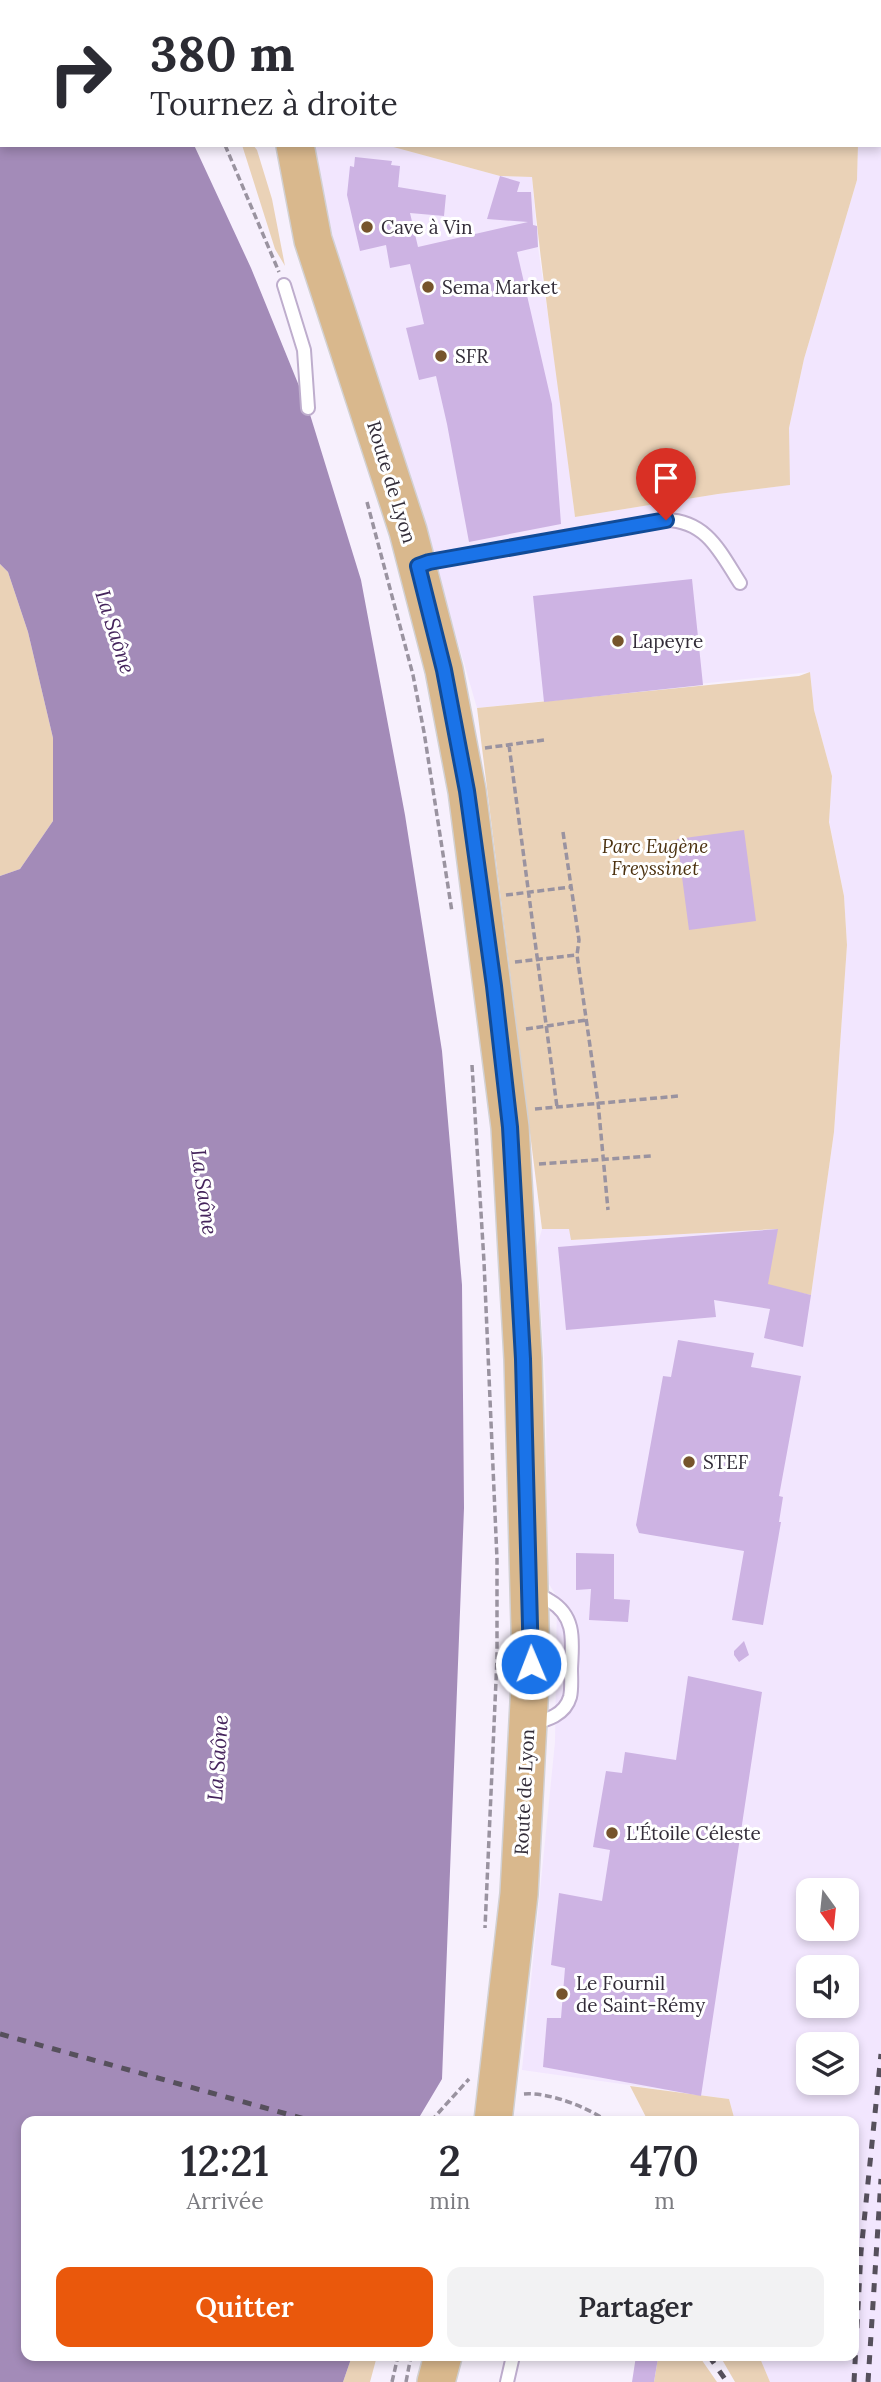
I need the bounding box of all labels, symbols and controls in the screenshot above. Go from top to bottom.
text: 380 m [150,22,295,84]
icon: right [35,28,126,119]
text: Tournez à droite [150,83,398,124]
place label: Cave à Vin [381,215,472,239]
marker: Cave à Vin [359,219,375,235]
place label: Sema Market [442,275,558,299]
marker: Sema Market [420,279,436,295]
place label: SFR [455,344,488,368]
marker: SFR [433,348,449,364]
street label: Route de Lyon [362,418,422,546]
pin [636,448,696,520]
icon: arrive [647,459,685,497]
water label: La Saône [89,587,142,677]
place label: Lapeyre [632,629,703,653]
marker: Lapeyre [610,633,626,649]
park label: Parc Eugène Freyssinet [602,834,708,880]
water label: La Saône [185,1147,224,1237]
place label: STEF [703,1450,748,1474]
marker: STEF [681,1454,697,1470]
position arrow [494,1627,568,1701]
water label: La Saône [201,1714,234,1802]
street label: Route de Lyon [509,1728,539,1856]
place label: L'Étoile Céleste [626,1821,761,1845]
marker: L'Étoile Céleste [604,1825,620,1841]
north arrow [796,1878,859,1941]
map controls [796,1878,859,2095]
button: sound [796,1955,859,2018]
place label: Le Fournil de Saint-Rémy [576,1971,705,2017]
marker: Le Fournil de Saint-Rémy [554,1986,570,2002]
button: layers [796,2032,859,2095]
text: 12:21 [181,2134,269,2188]
text: 2 [438,2134,461,2188]
text: 470 [630,2134,699,2188]
text: Arrivée [187,2186,264,2215]
text: min [429,2186,470,2215]
text: m [654,2186,675,2215]
button: Quitter [56,2267,433,2347]
button: Partager [447,2267,824,2347]

